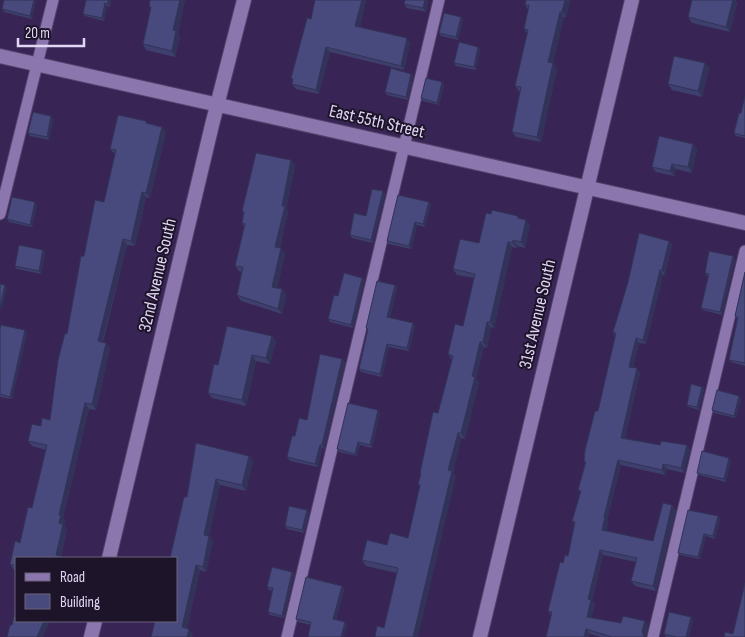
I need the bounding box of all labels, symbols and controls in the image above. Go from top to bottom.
scale bar [18,15,84,47]
text: 20 m [25,24,50,43]
street label: East 55th Street [327,100,427,143]
street label: 32nd Avenue South [134,216,181,334]
street label: 31st Avenue South [515,257,560,371]
legend [15,557,178,622]
text: Road [60,568,85,587]
text: Building [60,593,100,612]

